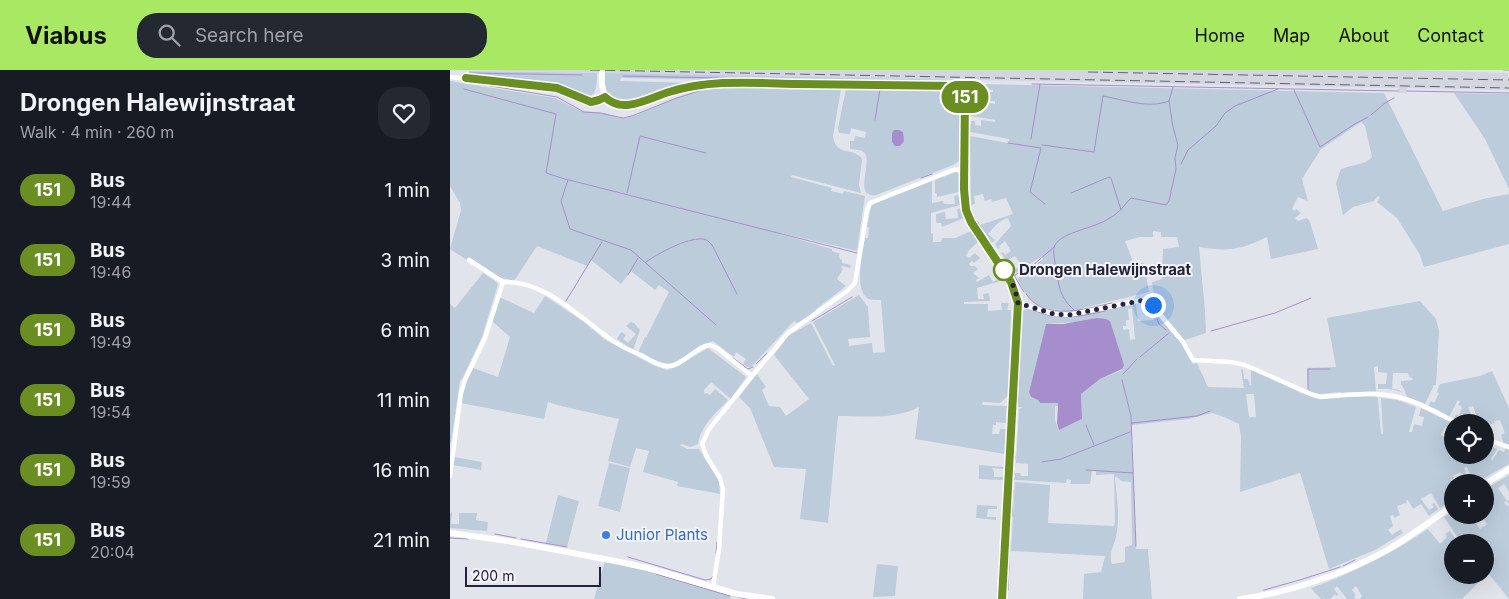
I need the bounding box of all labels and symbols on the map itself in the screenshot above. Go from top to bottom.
line badge: 151 [936,81,994,113]
marker: Drongen Halewijnstraat [993,259,1015,281]
place label: Drongen Halewijnstraat [1019,260,1192,279]
your location [1141,293,1166,318]
place label: Junior Plants [616,525,708,544]
marker: Junior Plants [600,529,612,541]
scale bar [465,564,601,587]

